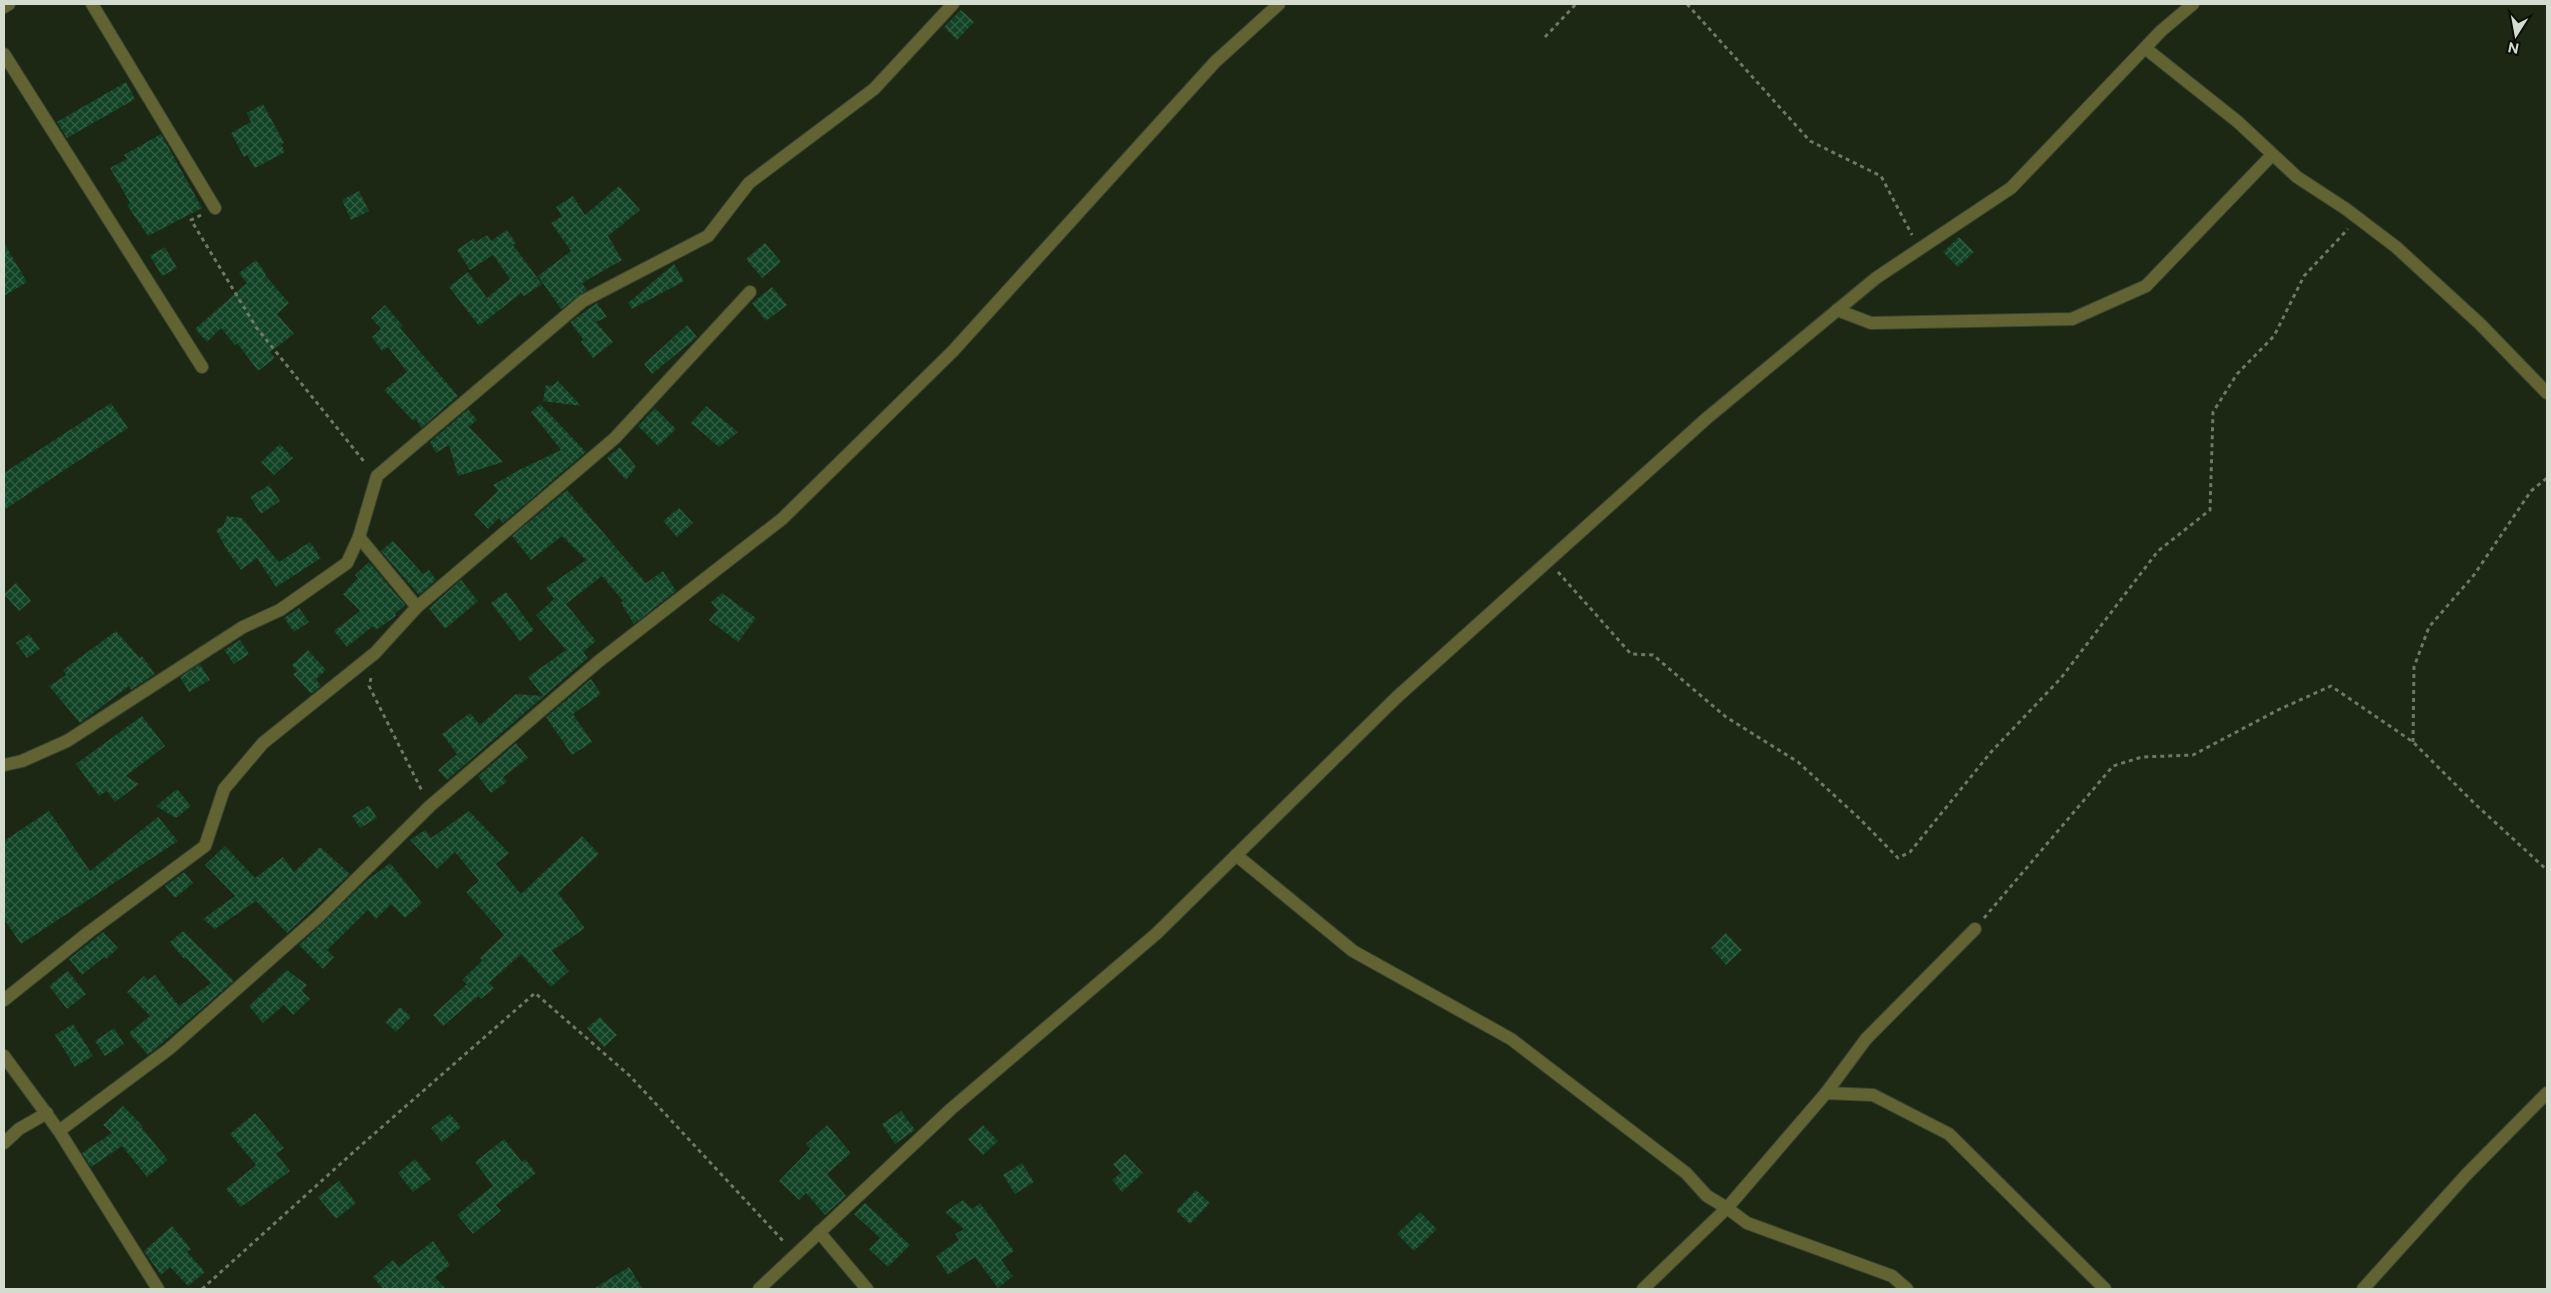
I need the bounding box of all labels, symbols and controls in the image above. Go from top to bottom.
north arrow [2491,10,2541,60]
text: N [2507,39,2520,57]

